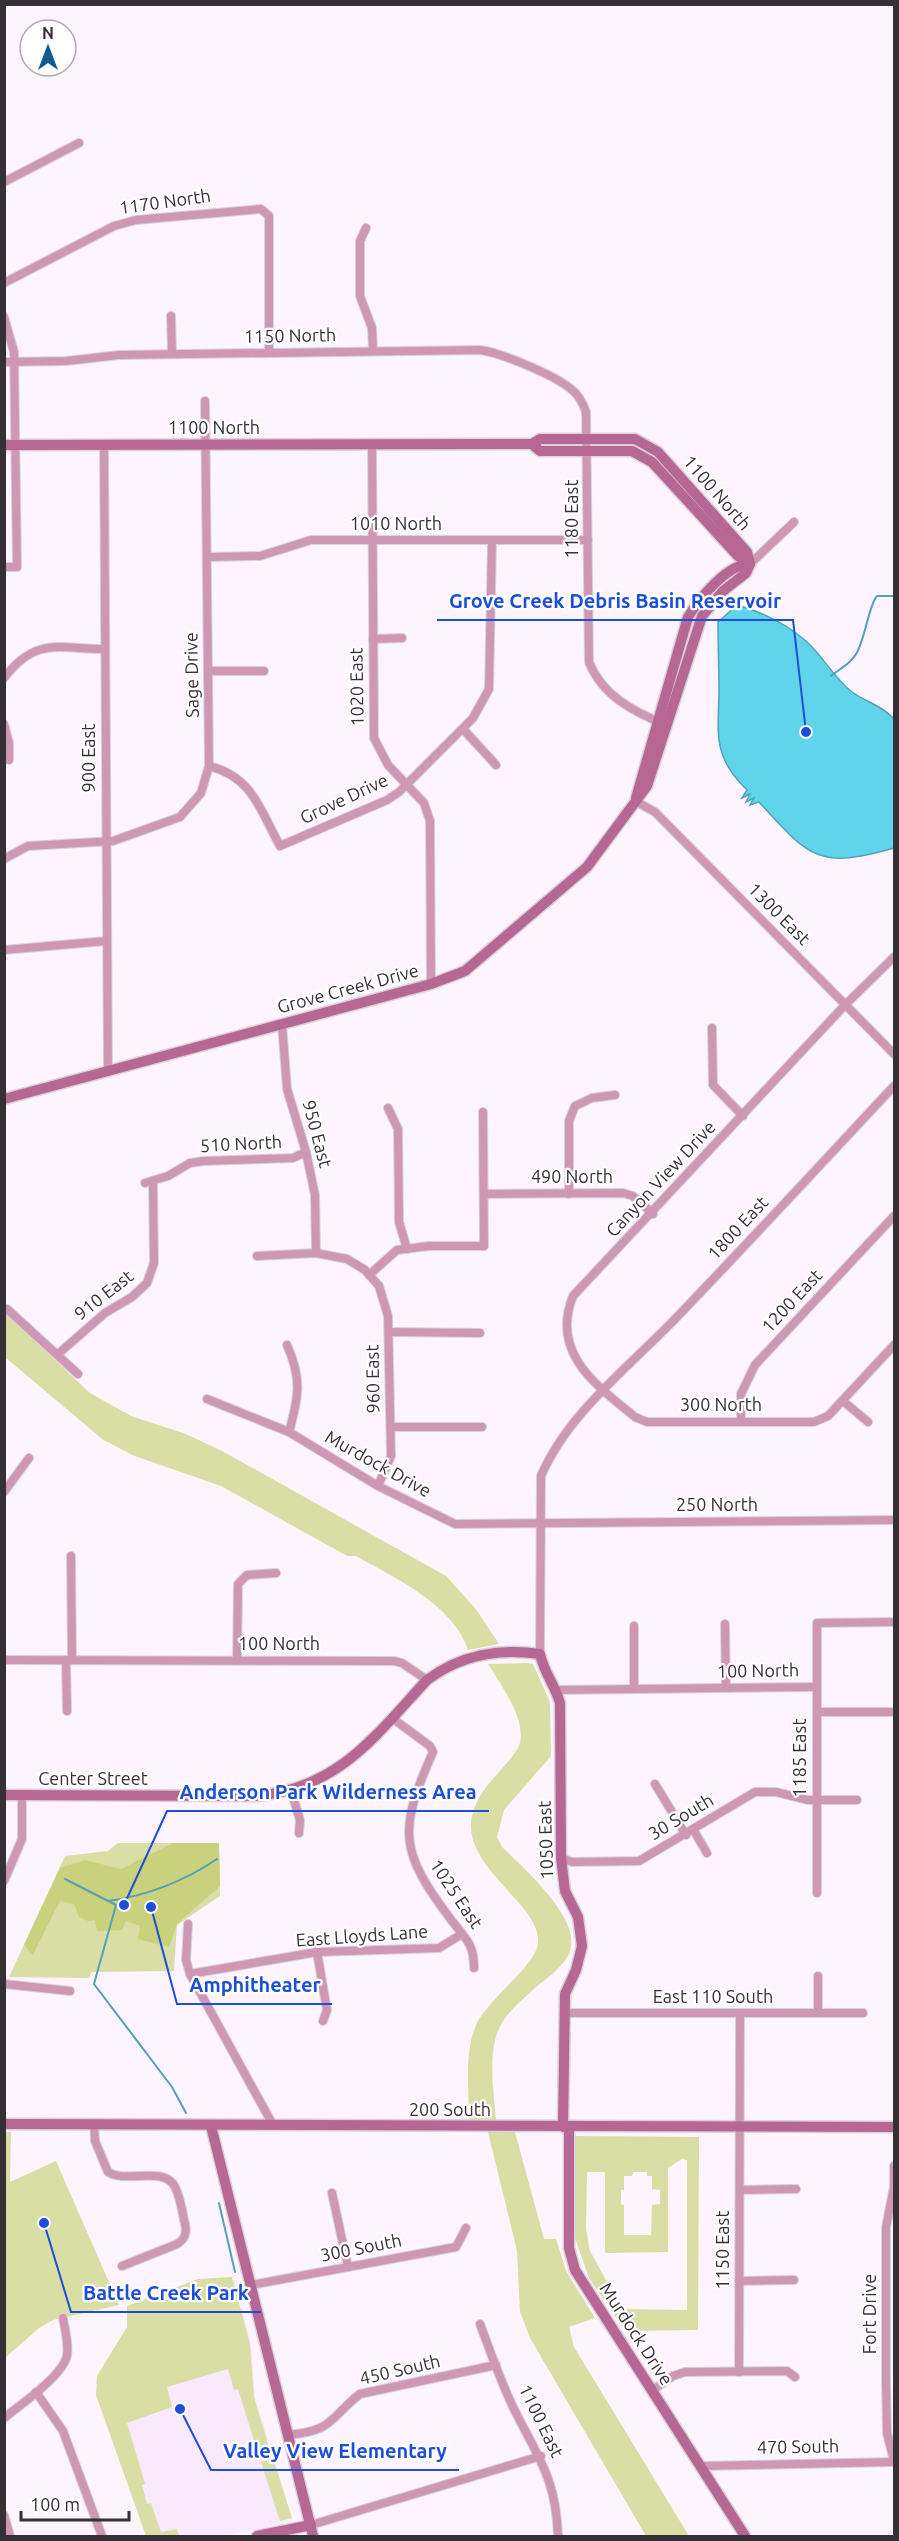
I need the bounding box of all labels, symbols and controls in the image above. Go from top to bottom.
north arrow [18,18,78,78]
text: N [42,24,54,42]
street label: 1170 North [118,185,212,217]
street label: 1150 North [244,324,336,346]
street label: 1100 North [168,417,260,437]
street label: 1100 North [680,451,756,534]
street label: 1180 East [561,480,581,558]
street label: 1010 North [350,513,442,533]
callout: Grove Creek Debris Basin Reservoir [437,582,793,620]
text: Grove Creek Debris Basin Reservoir [449,589,782,612]
street label: Sage Drive [180,632,202,718]
street label: 1020 East [345,647,367,727]
street label: 900 East [78,724,98,792]
street label: Grove Drive [296,769,391,827]
street label: 1300 East [745,878,815,948]
street label: Grove Creek Drive [275,960,421,1017]
street label: 950 East [299,1098,337,1170]
street label: Canyon View Drive [601,1116,719,1240]
street label: 510 North [199,1131,282,1155]
street label: 490 North [531,1166,613,1186]
street label: 1800 East [703,1192,772,1263]
street label: 910 East [70,1265,137,1323]
street label: 1200 East [757,1265,826,1336]
street label: 960 East [361,1344,383,1414]
street label: 300 North [680,1394,762,1414]
street label: Murdock Drive [322,1426,435,1500]
street label: 250 North [676,1494,758,1514]
street label: 100 North [238,1633,320,1653]
street label: 100 North [717,1659,799,1681]
street label: 1185 East [789,1719,809,1797]
street label: Center Street [38,1768,148,1788]
callout: Anderson Park Wilderness Area [167,1773,489,1811]
text: Anderson Park Wilderness Area [179,1780,477,1803]
street label: 30 South [644,1789,717,1843]
street label: 1050 East [534,1800,556,1880]
street label: 1025 East [426,1855,487,1932]
street label: East Lloyds Lane [295,1920,429,1950]
callout: Amphitheater [177,1966,332,2004]
text: Amphitheater [189,1973,321,1996]
street label: East 110 South [653,1986,773,2006]
street label: 200 South [409,2099,491,2119]
street label: 1150 East [712,2211,732,2289]
street label: 300 South [319,2229,403,2265]
callout: Battle Creek Park [71,2274,261,2312]
street label: Fort Drive [859,2274,879,2354]
street label: Murdock Drive [596,2279,677,2388]
text: Battle Creek Park [83,2281,249,2304]
street label: 450 South [357,2350,442,2388]
street label: 1100 East [516,2381,568,2460]
callout: Valley View Elementary [211,2432,459,2470]
street label: 470 South [757,2435,839,2457]
text: Valley View Elementary [223,2439,447,2462]
scale bar [21,2484,129,2522]
text: 100 m [30,2494,80,2514]

